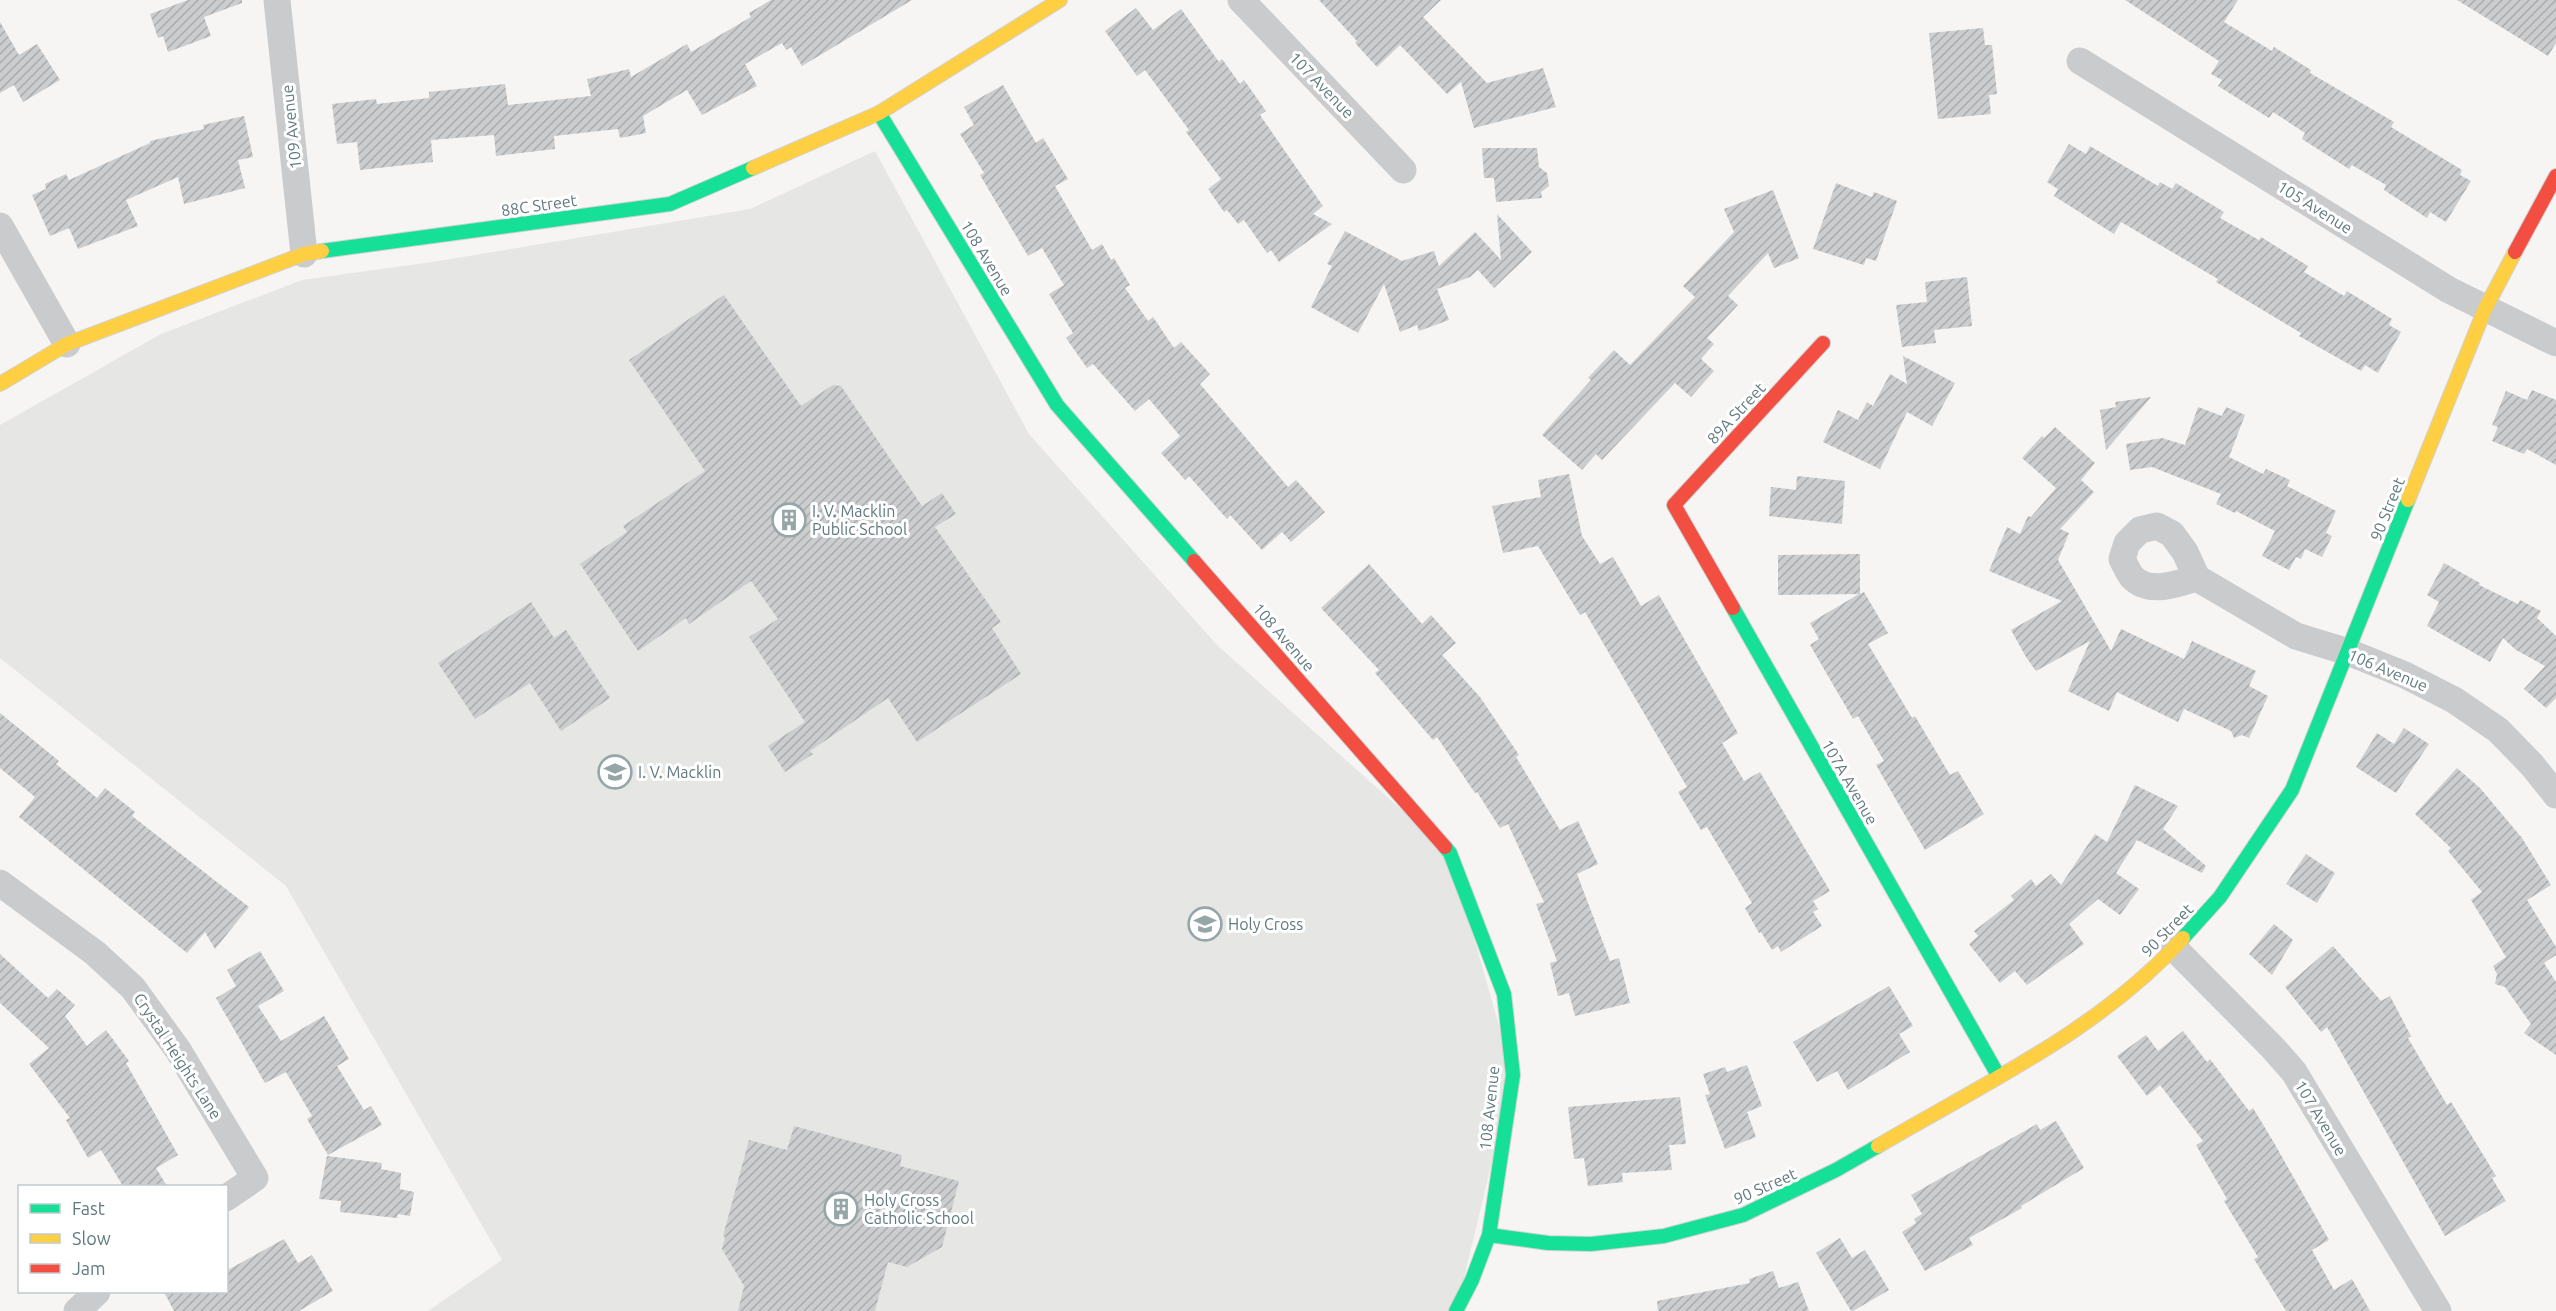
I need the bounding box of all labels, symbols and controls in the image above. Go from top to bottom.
street label: 107 Avenue [1286,48,1358,122]
street label: 109 Avenue [278,84,304,170]
street label: 105 Avenue [2274,177,2356,237]
street label: 88C Street [500,191,579,219]
street label: 108 Avenue [957,217,1017,299]
street label: 89A Street [1703,378,1769,447]
street label: 90 Street [2366,474,2408,543]
building icon: I. V. Macklin Public School [771,502,807,538]
place label: I. V. Macklin Public School [812,502,907,538]
street label: 108 Avenue [1249,599,1319,675]
street label: 106 Avenue [2346,645,2430,695]
street label: 107A Avenue [1818,736,1882,828]
school or university icon: I. V. Macklin [597,754,633,790]
place label: I. V. Macklin [638,763,721,781]
street label: 90 Street [2137,899,2197,960]
school or university icon: Holy Cross [1187,906,1223,942]
place label: Holy Cross [1228,915,1303,933]
street label: Crystal Heights Lane [131,990,225,1122]
street label: 108 Avenue [1476,1065,1502,1151]
street label: 107 Avenue [2291,1077,2351,1159]
street label: 90 Street [1731,1164,1800,1208]
legend [18,1185,228,1293]
building icon: Holy Cross Catholic School [823,1191,859,1227]
place label: Holy Cross Catholic School [864,1191,974,1227]
text: Fast [72,1198,105,1218]
text: Slow [72,1228,111,1248]
text: Jam [72,1258,106,1278]

